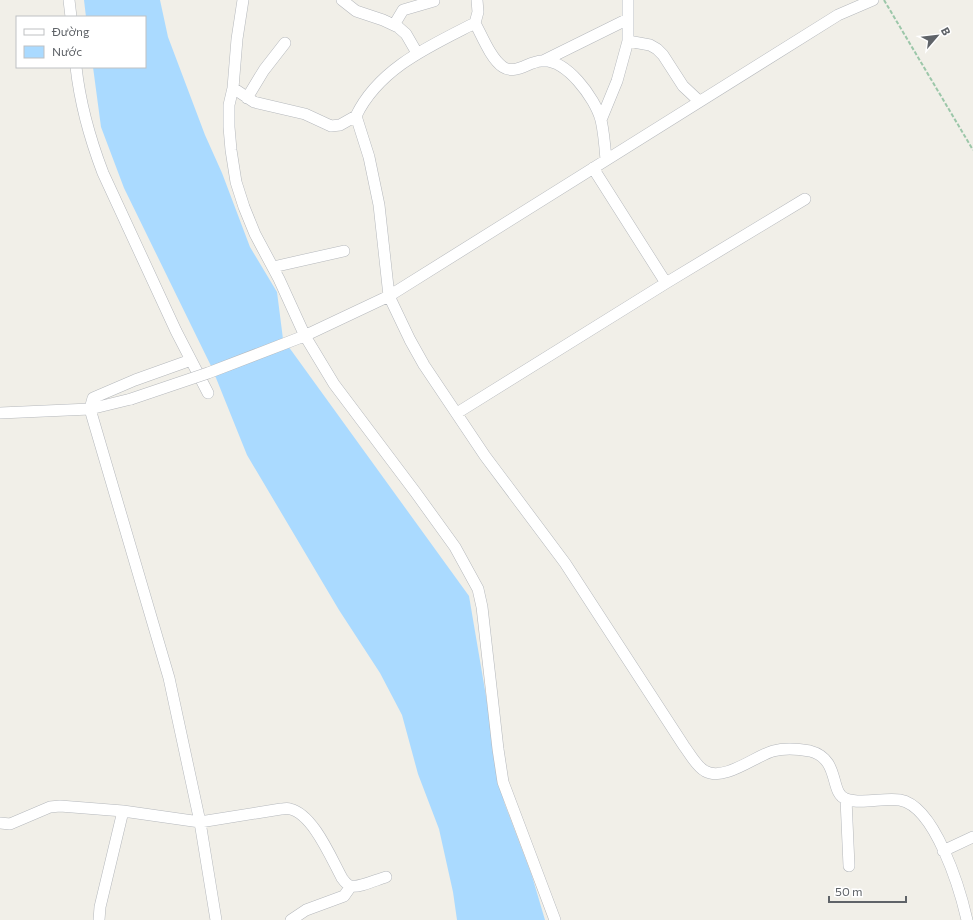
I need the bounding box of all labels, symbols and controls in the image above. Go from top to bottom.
legend [16,16,146,68]
north arrow [917,16,957,56]
text: Đường [51,24,90,38]
text: B [939,25,954,37]
text: Nước [52,44,82,58]
scale bar [829,878,906,904]
text: 50 m [835,884,863,898]

